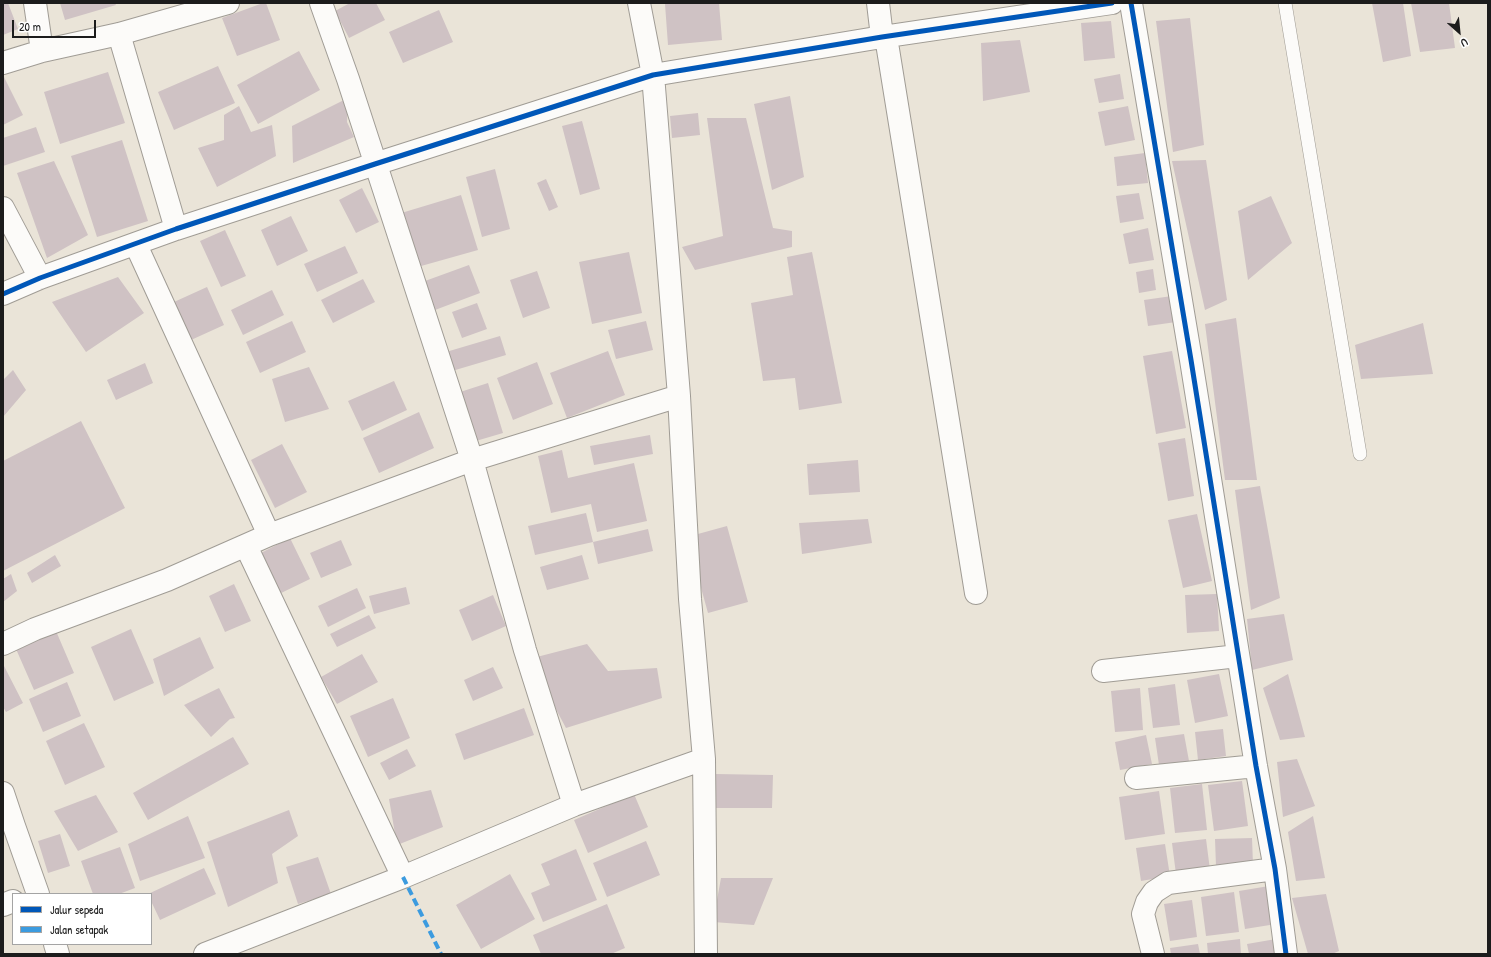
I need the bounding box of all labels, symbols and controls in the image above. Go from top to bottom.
scale bar [14,12,98,38]
north arrow [1439,12,1479,52]
text: 20 m [19,18,41,35]
text: U [1459,35,1470,50]
legend [12,893,152,945]
text: Jalur sepeda [50,901,103,918]
text: Jalan setapak [50,921,108,938]

